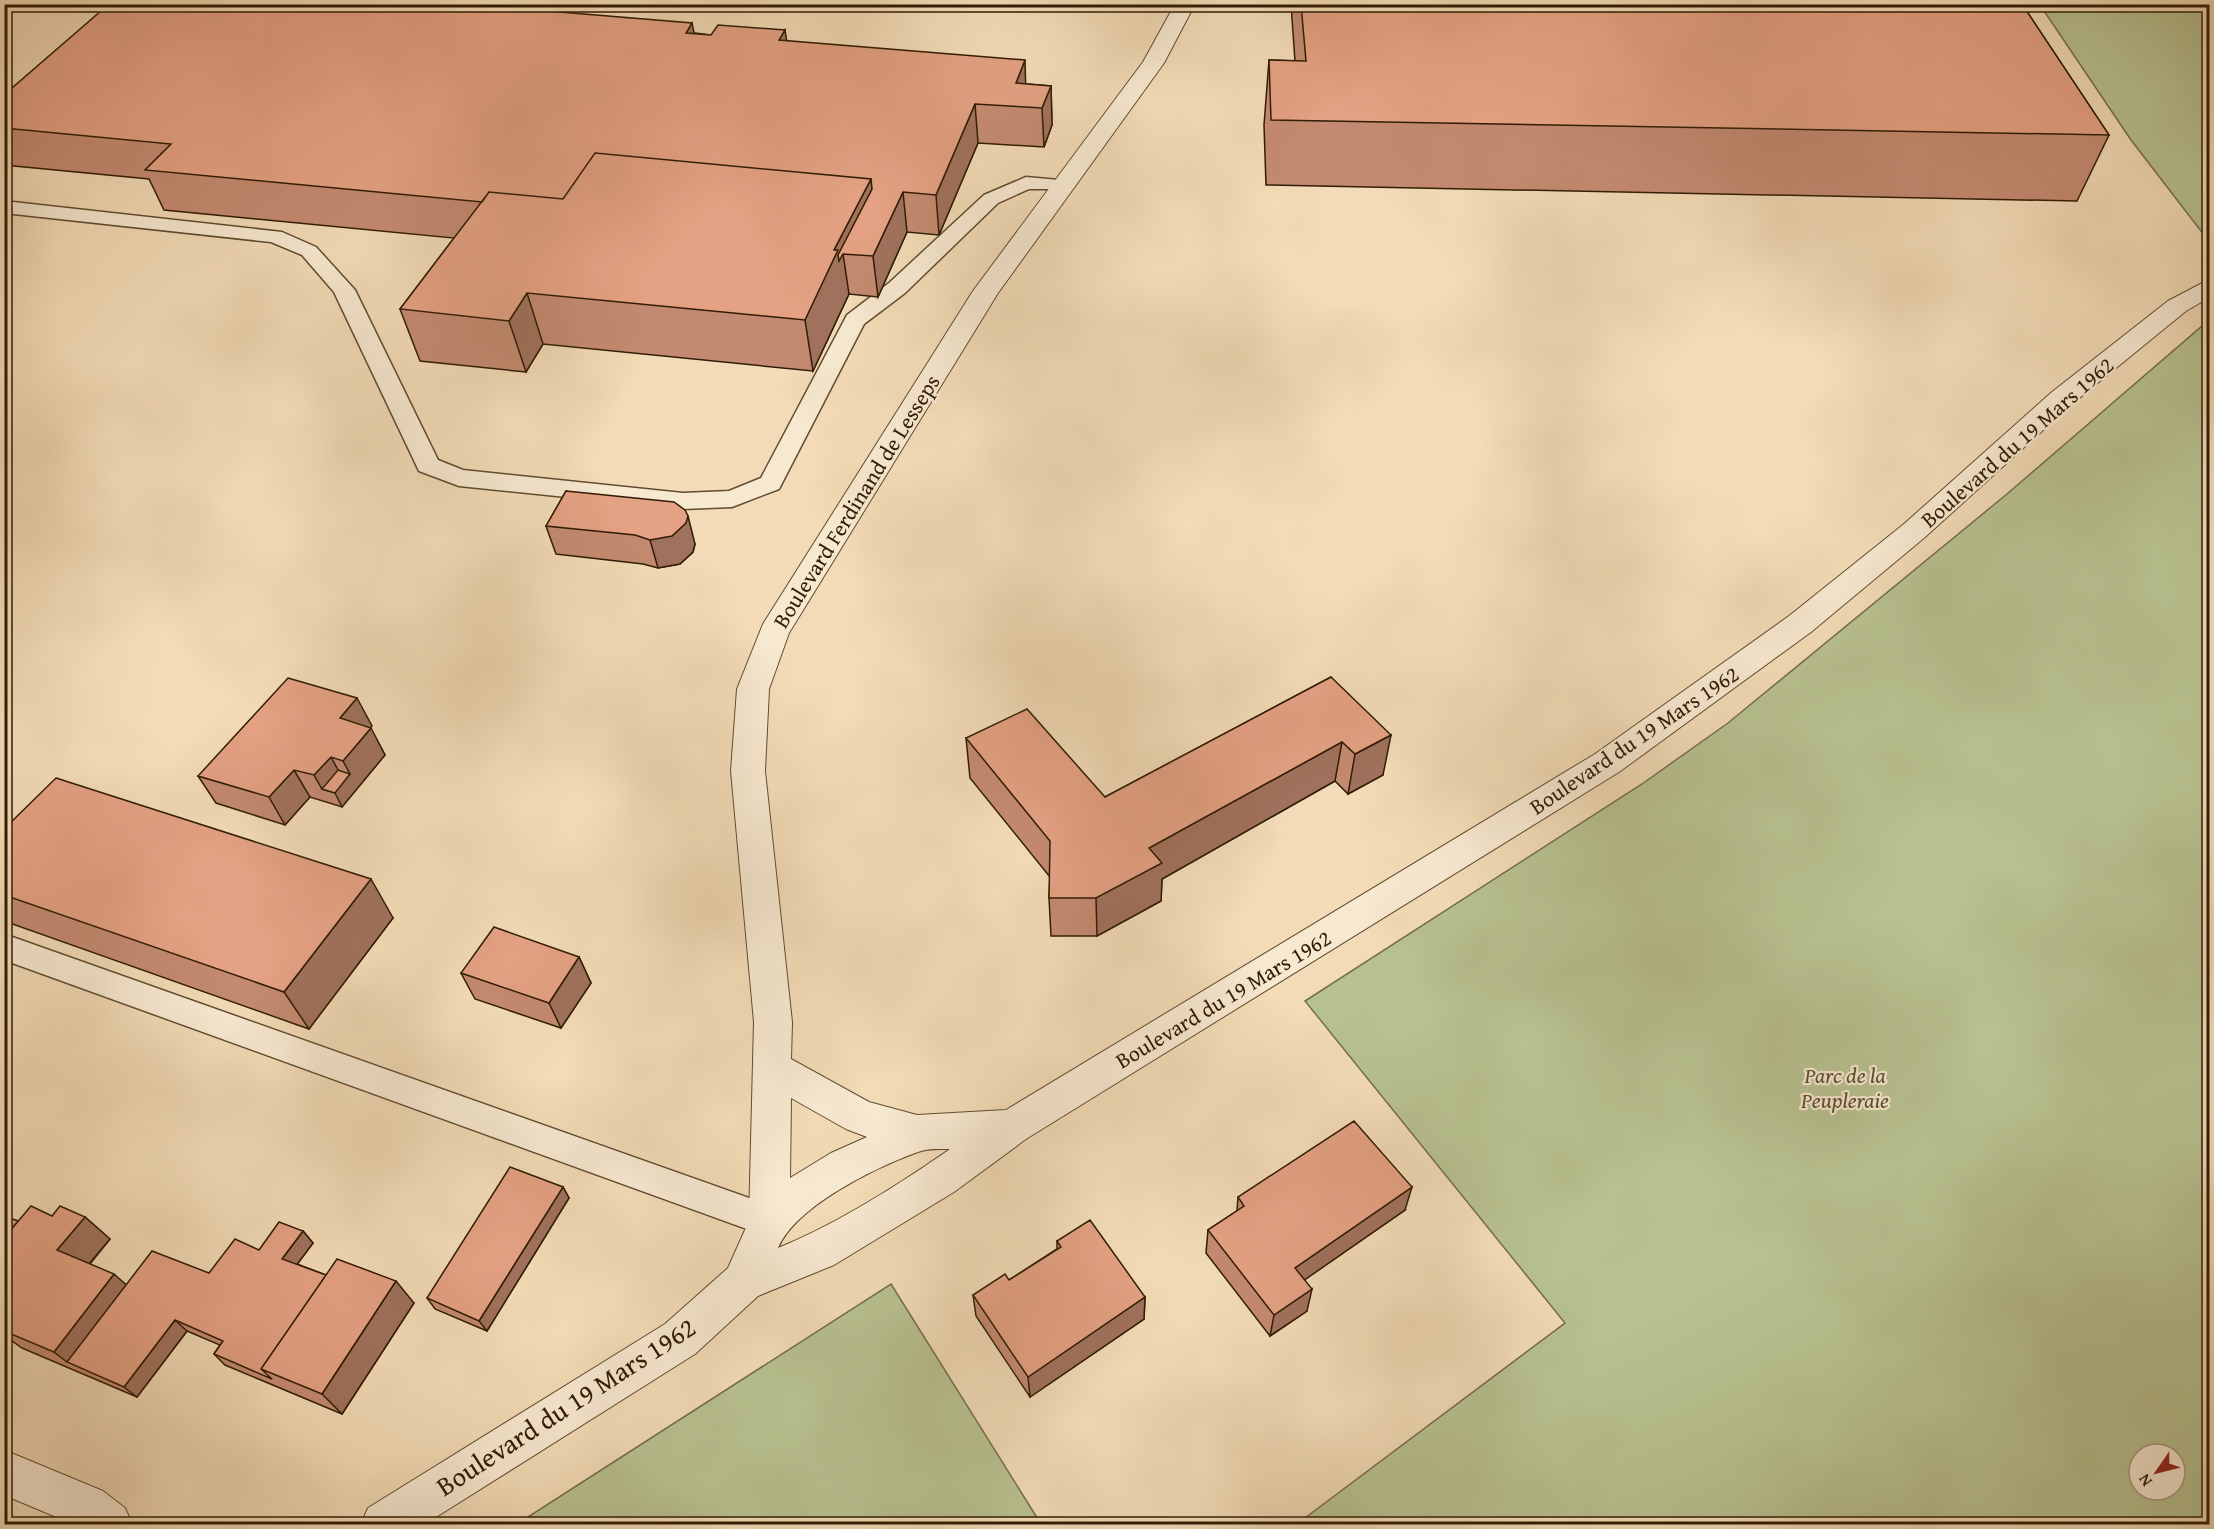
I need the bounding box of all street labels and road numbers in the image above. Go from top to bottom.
street label: Boulevard du 19 Mars 1962 [1914,349,2120,535]
street label: Boulevard Ferdinand de Lesseps [765,368,947,634]
street label: Boulevard du 19 Mars 1962 [1523,658,1745,822]
street label: Boulevard du 19 Mars 1962 [1109,922,1337,1076]
street label: Boulevard du 19 Mars 1962 [428,1307,703,1505]

